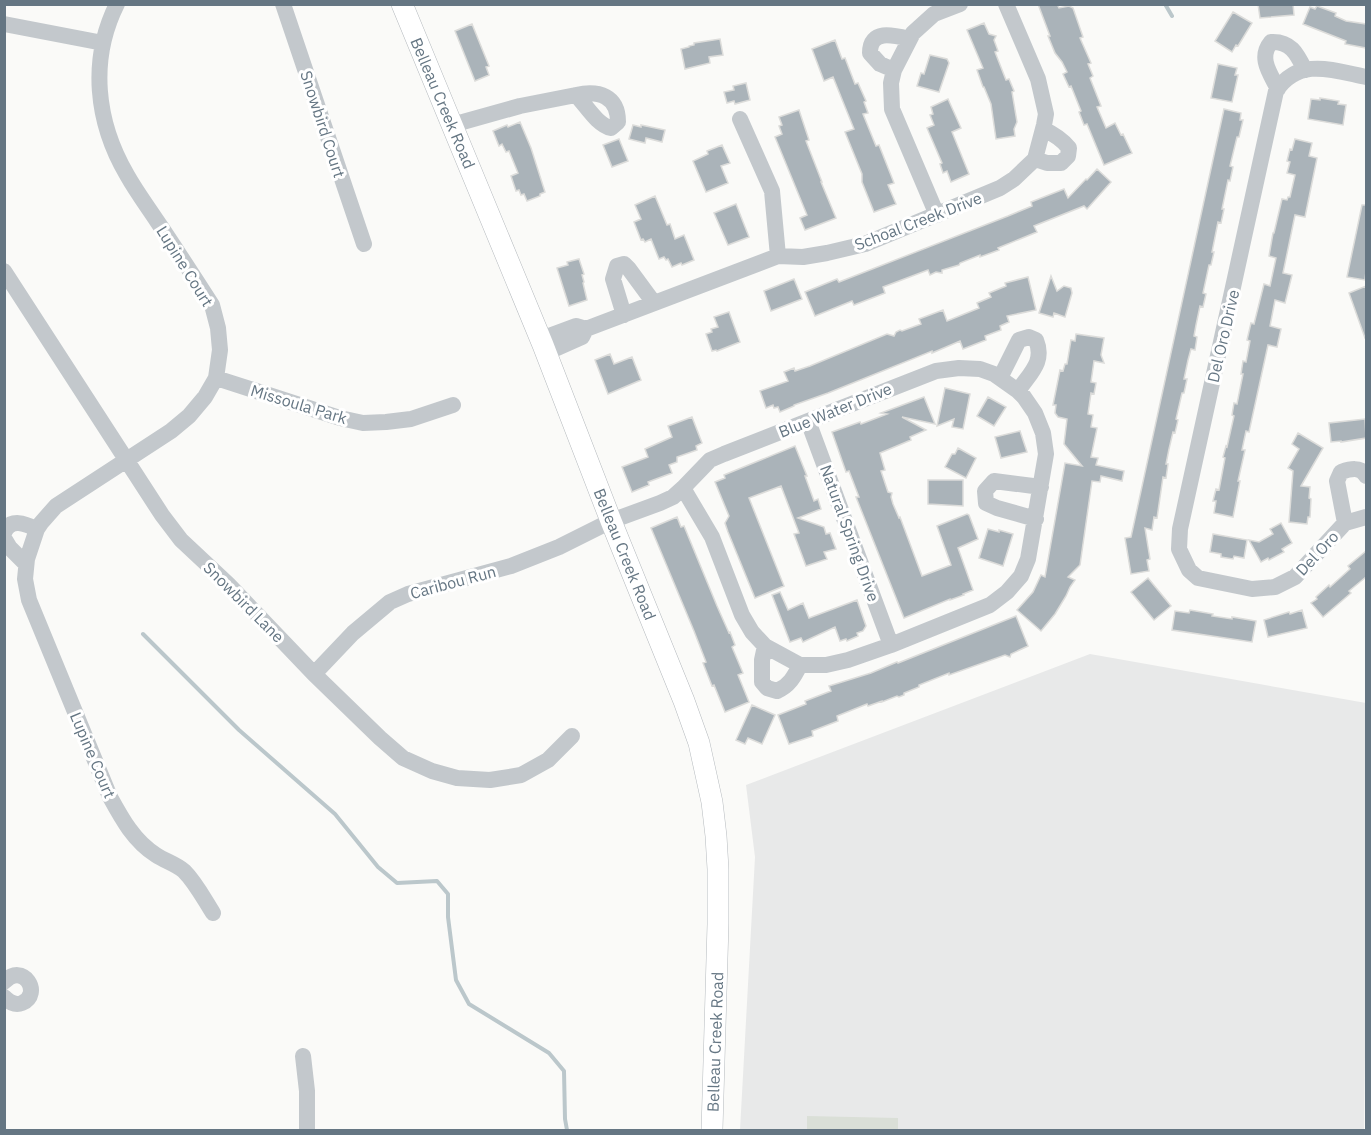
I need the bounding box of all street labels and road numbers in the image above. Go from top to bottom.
street label: Belleau Creek Road [406,34,480,172]
street label: Snowbird Court [296,68,350,180]
street label: Schoal Creek Drive [852,187,985,254]
street label: Lupine Court [152,222,218,310]
street label: Del Oro Drive [1203,287,1243,384]
street label: Blue Water Drive [776,378,895,442]
street label: Missoula Park [248,380,350,428]
street label: Natural Spring Drive [816,462,884,604]
street label: Belleau Creek Road [589,485,661,623]
street label: Del Oro [1291,527,1343,579]
street label: Snowbird Lane [199,557,289,647]
street label: Caribou Run [408,561,498,603]
street label: Lupine Court [66,709,120,801]
street label: Belleau Creek Road [703,972,727,1112]

